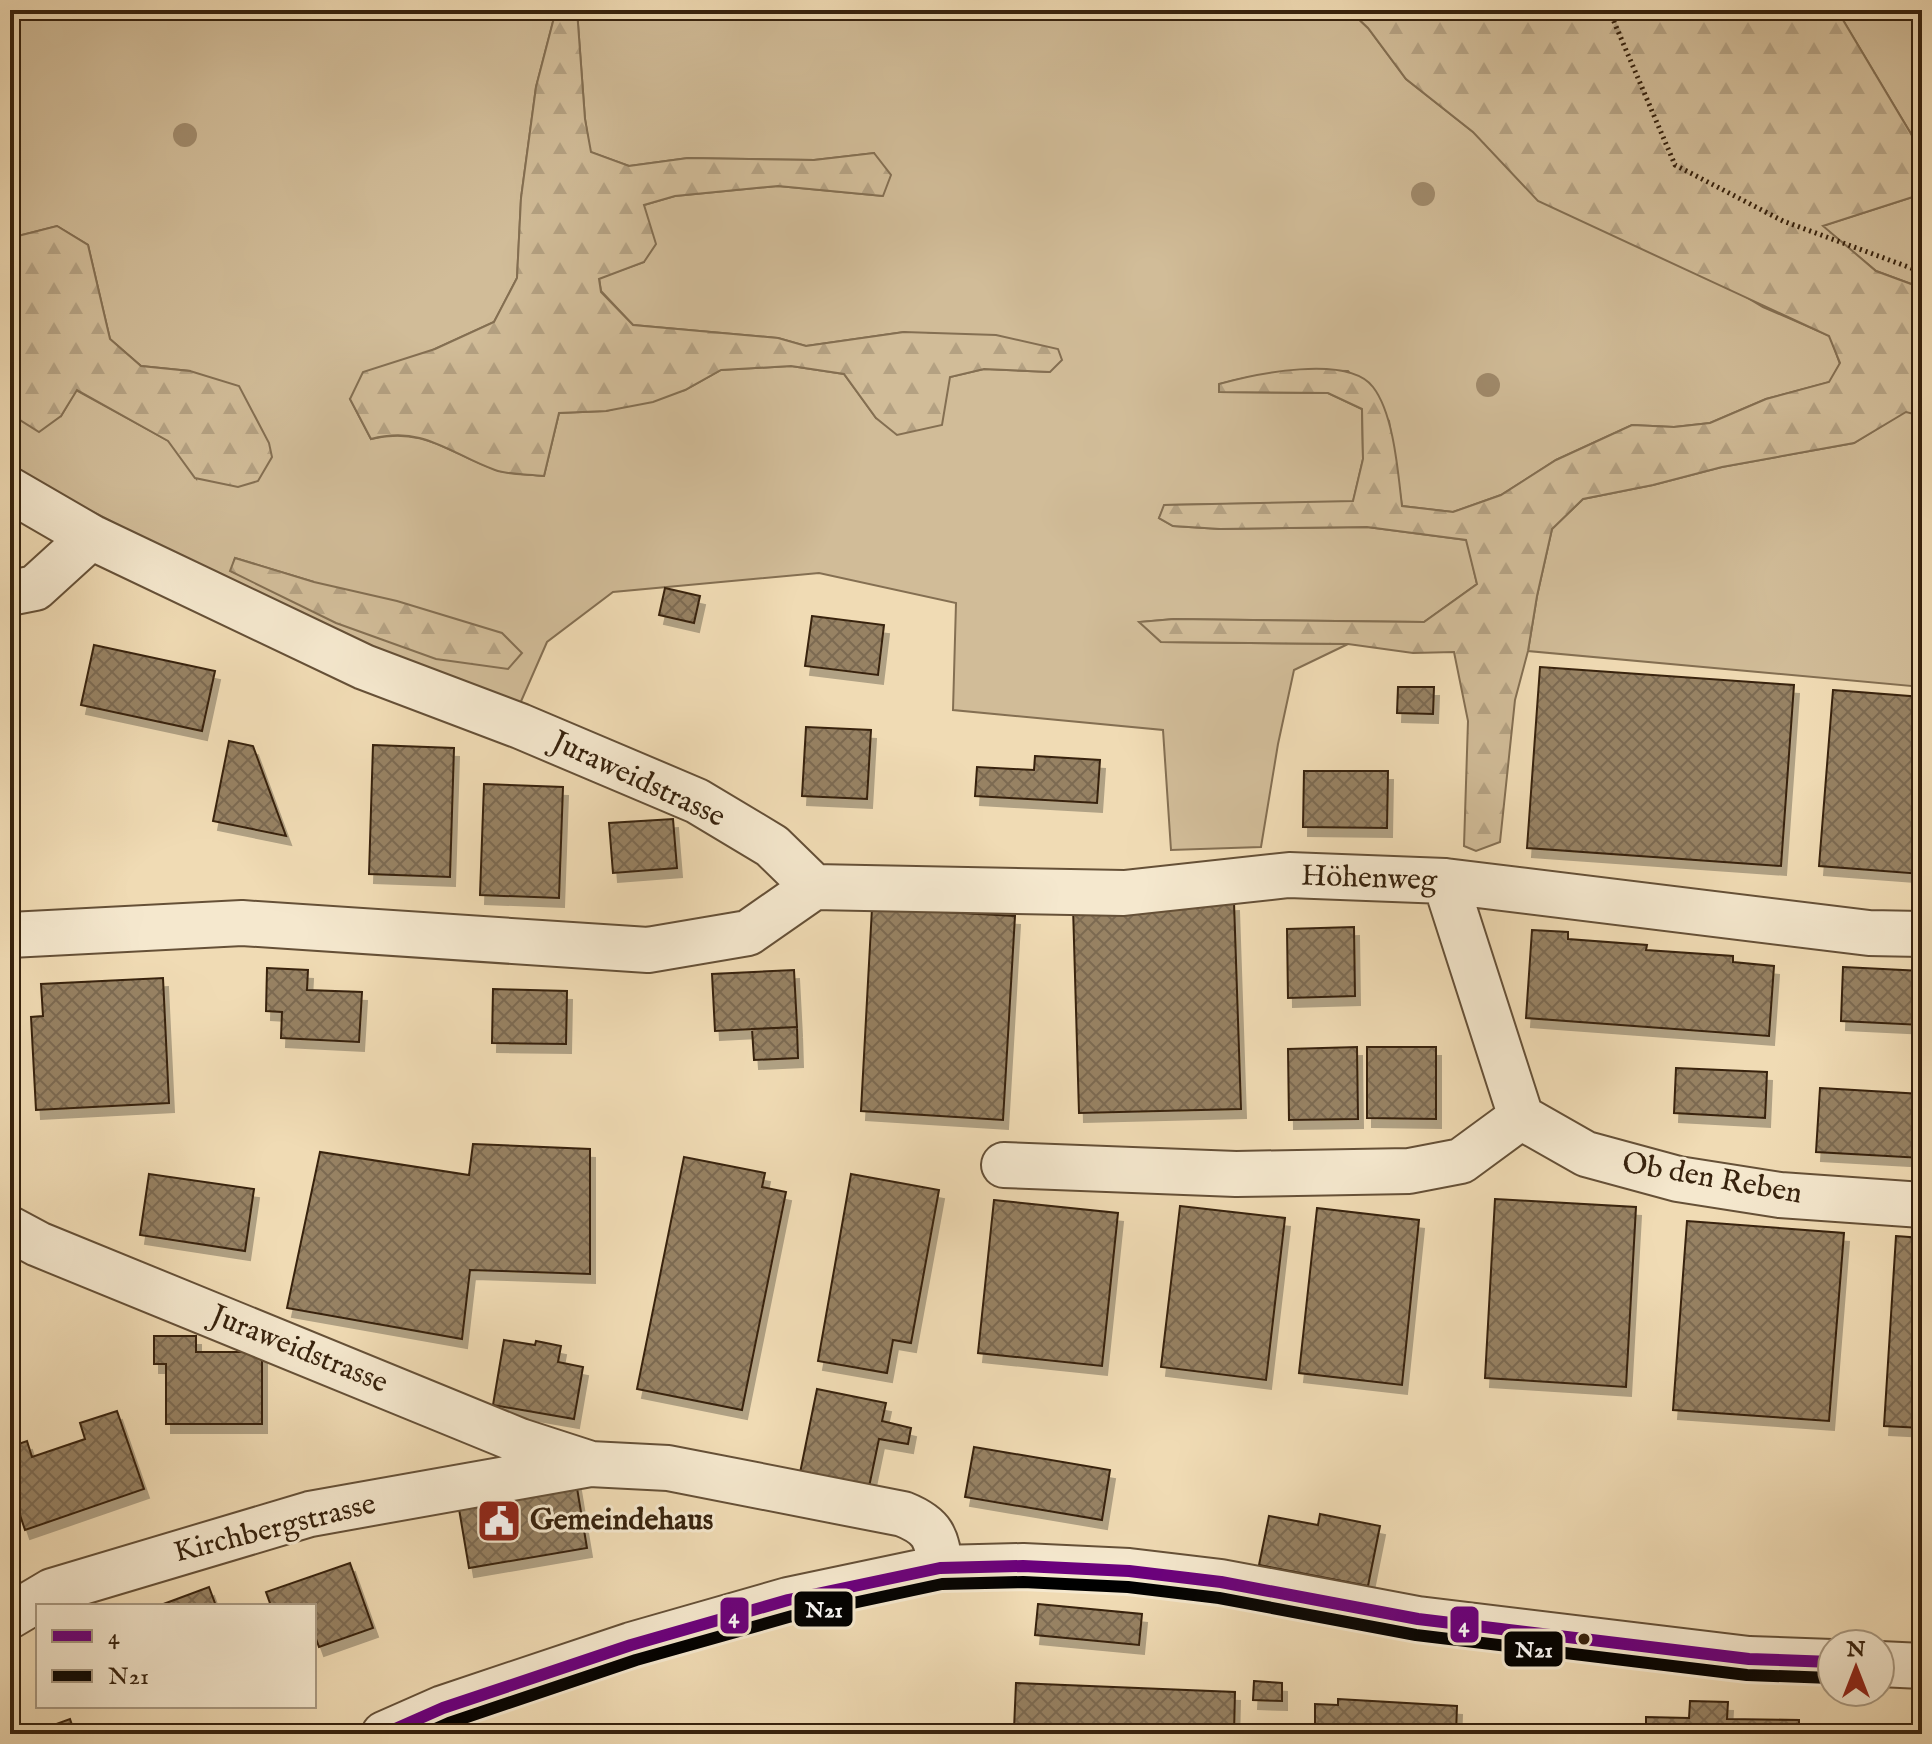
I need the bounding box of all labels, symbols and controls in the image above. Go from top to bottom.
street label: Juraweidstrasse [542,722,731,837]
street label: Höhenweg [1300,858,1438,900]
street label: Ob den Reben [1619,1144,1805,1214]
street label: Juraweidstrasse [202,1296,393,1403]
street label: Kirchbergstrasse [170,1486,380,1572]
public building icon: Gemeindehaus [475,1497,523,1545]
place label: Gemeindehaus [530,1502,713,1540]
line badge: N21 [793,1590,854,1628]
line badge: 4 [719,1596,750,1635]
text: N21 [804,1597,843,1625]
text: 4 [729,1603,741,1631]
legend [36,1604,316,1708]
line badge: 4 [1449,1605,1480,1644]
text: 4 [1459,1612,1471,1640]
text: 4 [108,1622,120,1653]
north arrow [1816,1628,1896,1708]
line badge: N21 [1503,1630,1564,1668]
unlabelled marker [1576,1631,1592,1647]
text: N [1845,1636,1866,1664]
text: N21 [1514,1637,1553,1665]
text: N21 [108,1662,149,1693]

